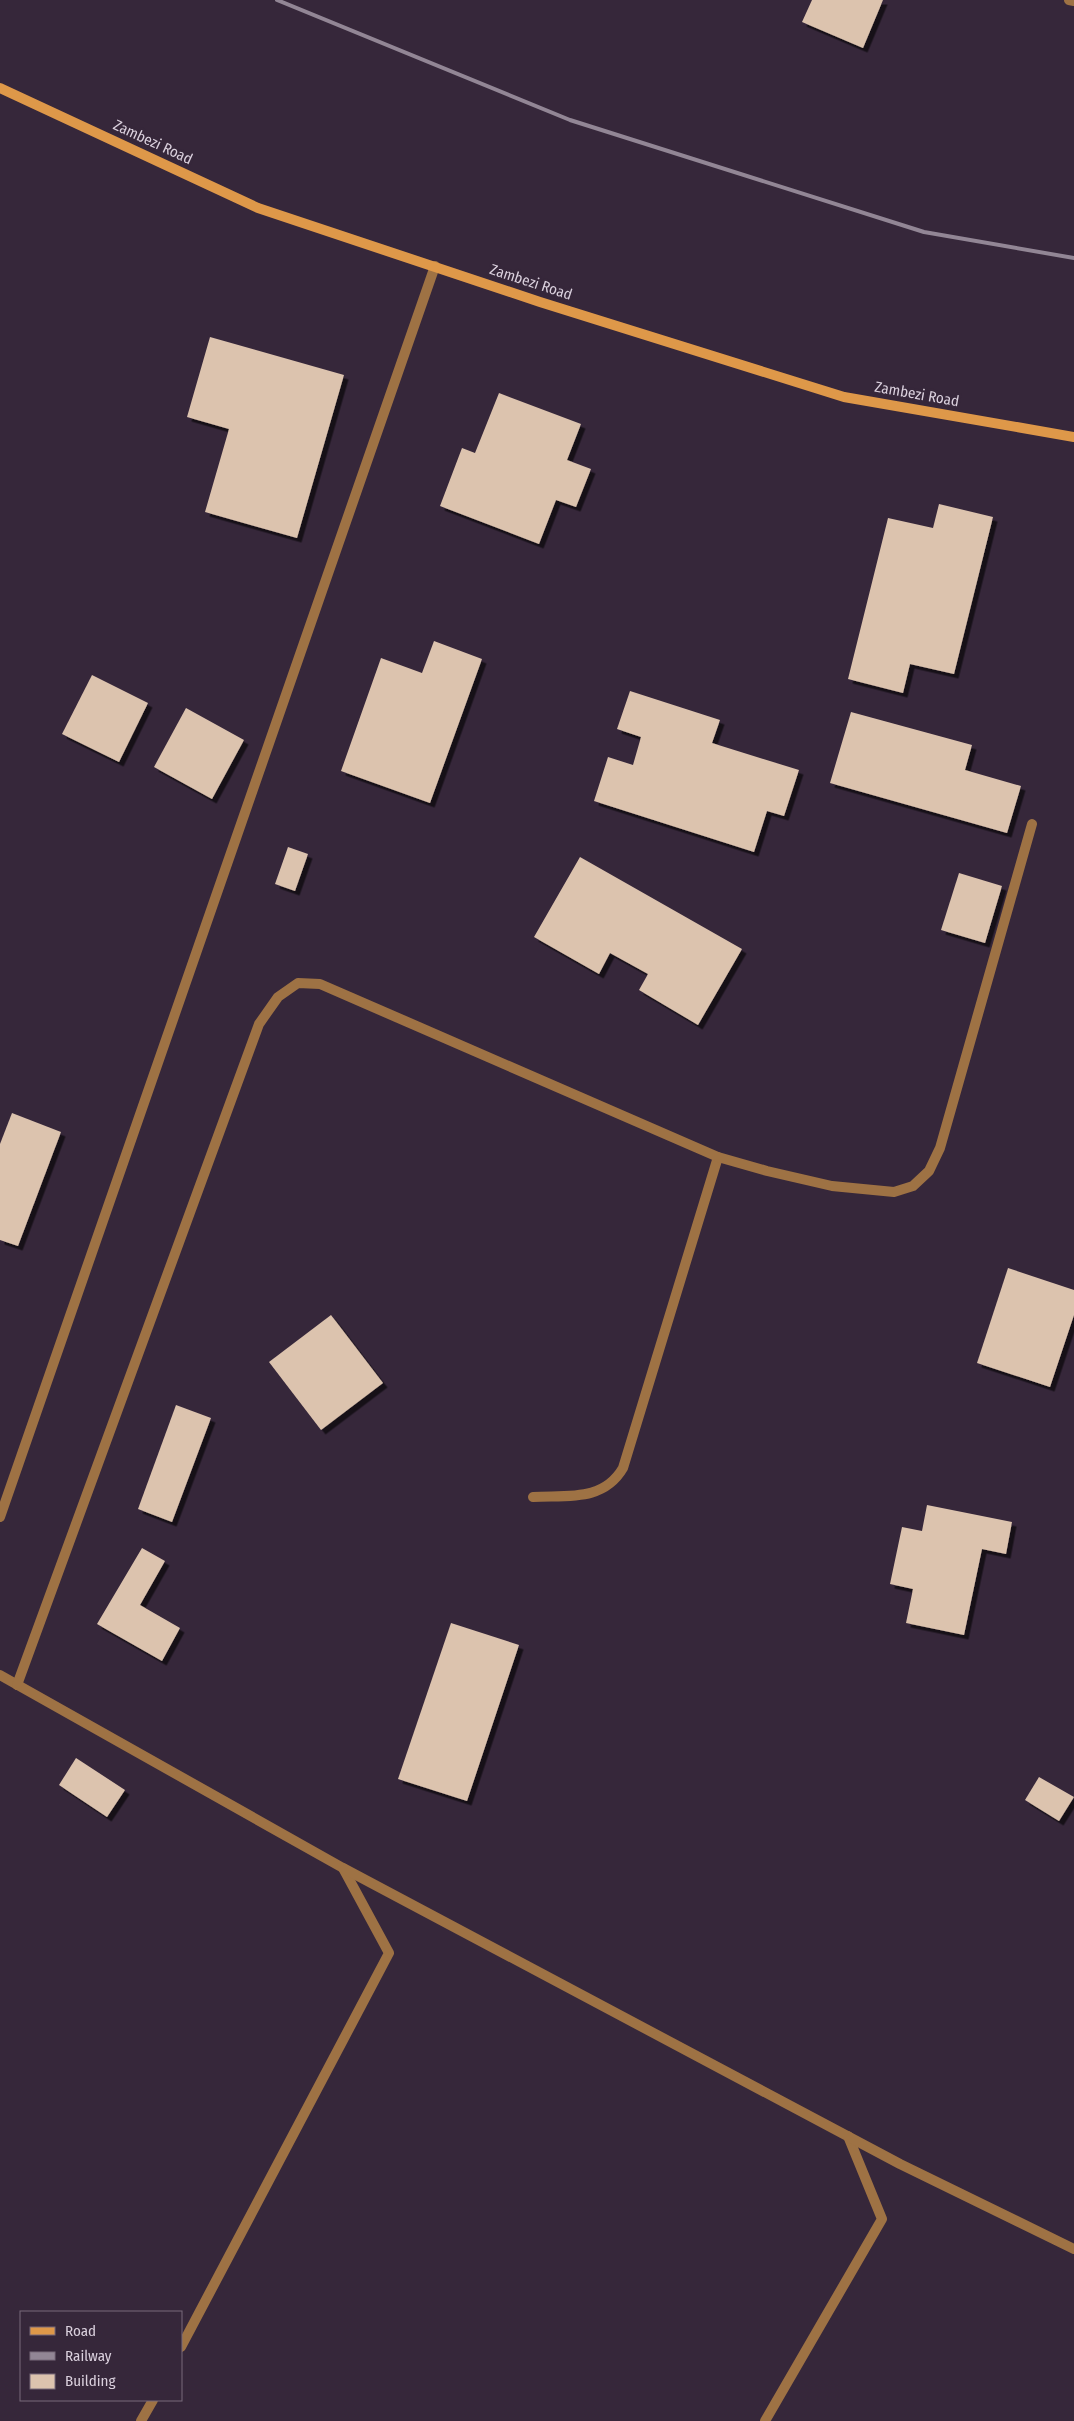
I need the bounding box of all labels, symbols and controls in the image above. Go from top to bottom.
street label: Zambezi Road [111,116,195,168]
street label: Zambezi Road [488,260,574,304]
street label: Zambezi Road [873,378,961,410]
legend [20,2311,182,2401]
text: Road [65,2322,96,2340]
text: Railway [65,2347,112,2365]
text: Building [65,2372,116,2390]

